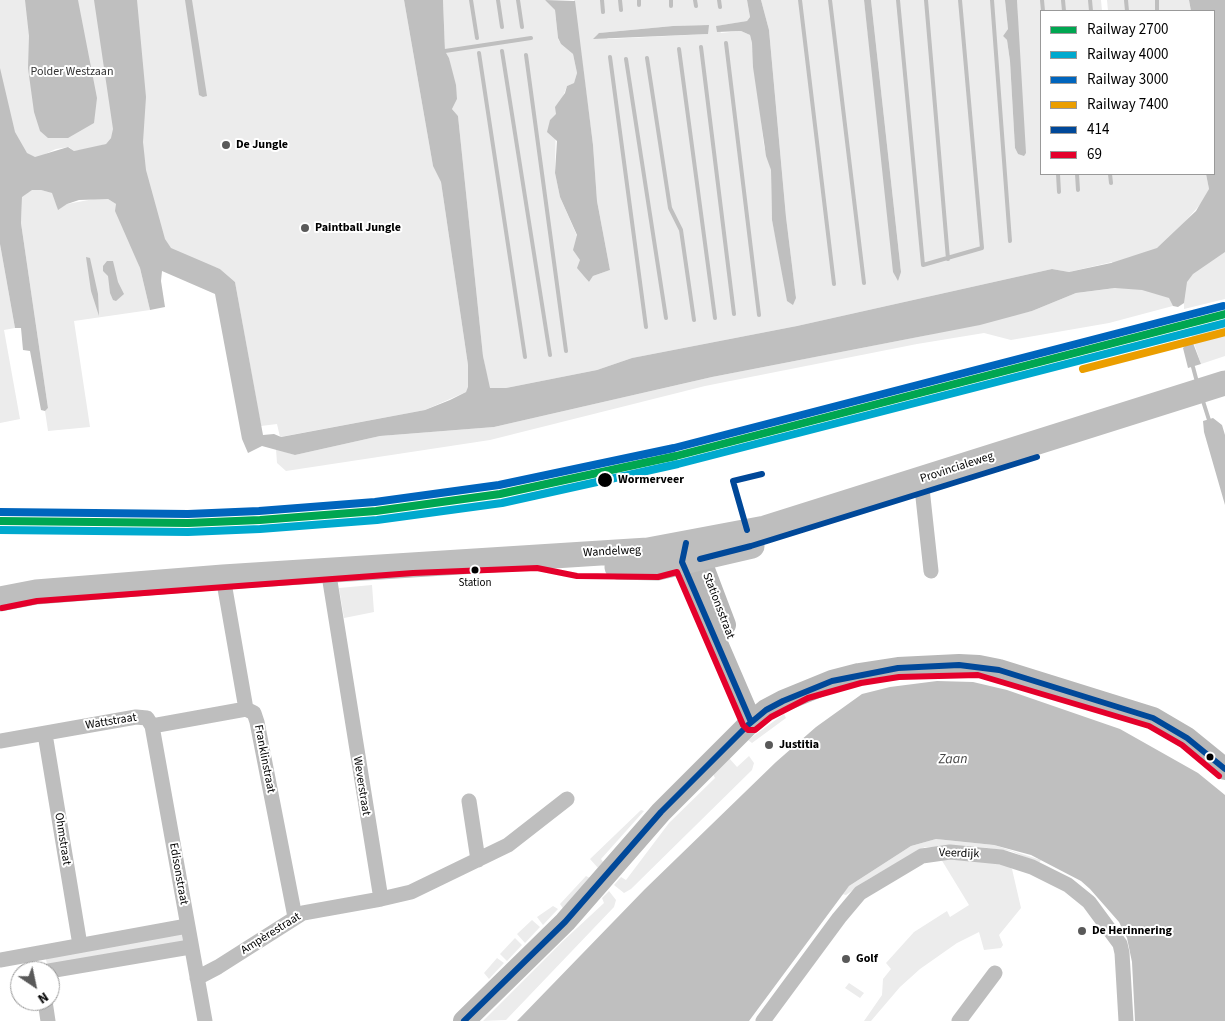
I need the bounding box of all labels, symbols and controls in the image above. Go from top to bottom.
legend [1040,10,1215,175]
text: Railway 2700 [1087,19,1169,40]
text: Railway 4000 [1087,44,1169,65]
park label: Polder Westzaan [31,65,113,79]
text: Railway 3000 [1087,69,1169,90]
text: Railway 7400 [1087,94,1169,115]
text: 414 [1087,119,1109,140]
place label: De Jungle [236,138,288,152]
marker: De Jungle [220,139,232,151]
text: 69 [1087,144,1102,165]
place label: Paintball Jungle [315,221,401,235]
marker: Paintball Jungle [299,222,311,234]
street label: Provincialeweg [918,449,996,487]
marker: Wormerveer [596,471,614,489]
place label: Wormerveer [618,473,684,487]
street label: Wandelweg [583,543,641,561]
marker: Station [470,565,480,575]
street label: Stationsstraat [699,571,737,641]
place label: Station [459,577,491,591]
street label: Wattstraat [84,711,138,733]
street label: Franklinstraat [250,724,278,794]
place label: Justitia [779,738,819,752]
marker: Justitia [763,739,775,751]
water label: Zaan [938,751,968,769]
unlabelled marker [1205,752,1215,762]
street label: Weverstraat [349,755,373,817]
street label: Ohmstraat [51,812,73,866]
street label: Edisonstraat [165,842,191,906]
street label: Veerdijk [939,846,979,862]
street label: Ampèrestraat [238,910,304,958]
place label: De Herinnering [1092,924,1172,938]
marker: De Herinnering [1076,925,1088,937]
place label: Golf [856,952,878,966]
marker: Golf [840,953,852,965]
north arrow [10,961,60,1011]
text: N [33,987,52,1009]

